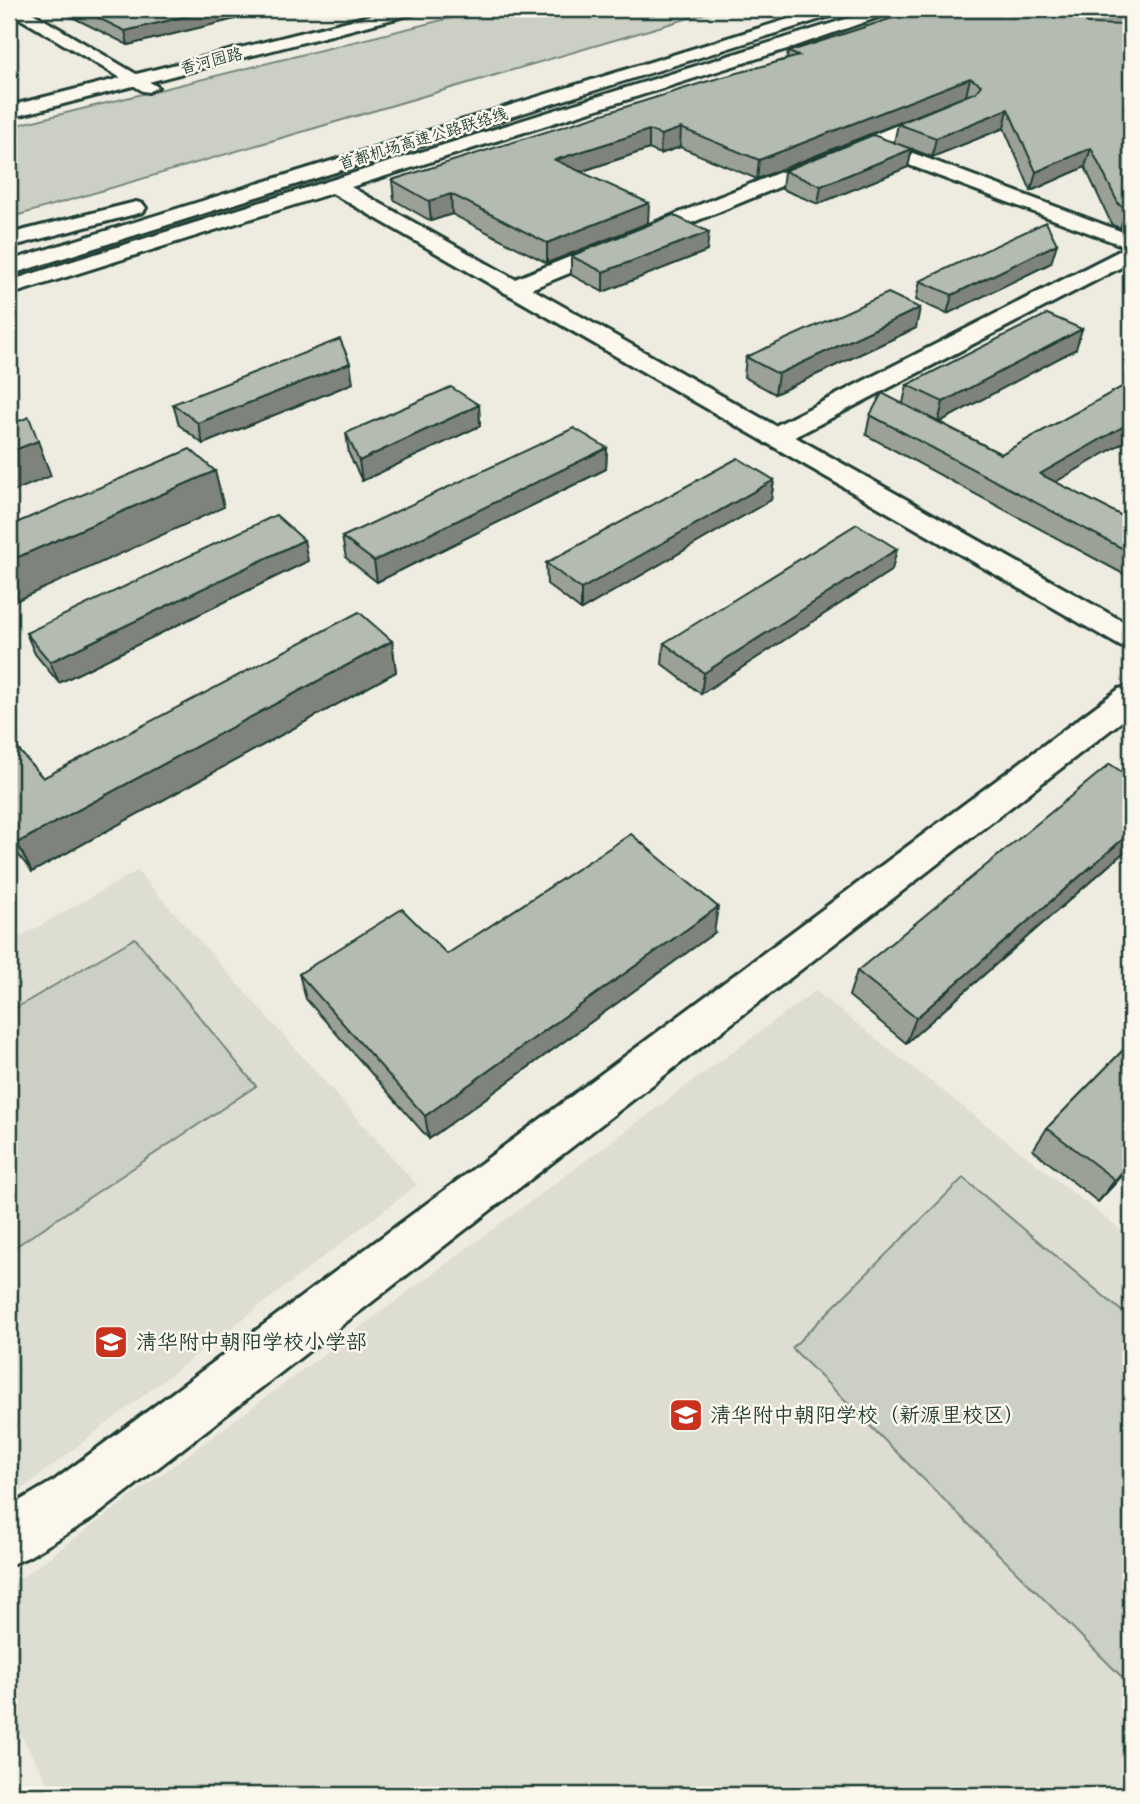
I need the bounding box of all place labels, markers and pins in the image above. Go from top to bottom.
school or university icon: 清华附中朝阳学校小学部 [92,1323,130,1361]
place label: 清华附中朝阳学校小学部 [136,1329,367,1356]
school or university icon: 清华附中朝阳学校（新源里校区） [667,1396,705,1434]
place label: 清华附中朝阳学校（新源里校区） [710,1402,1025,1429]

